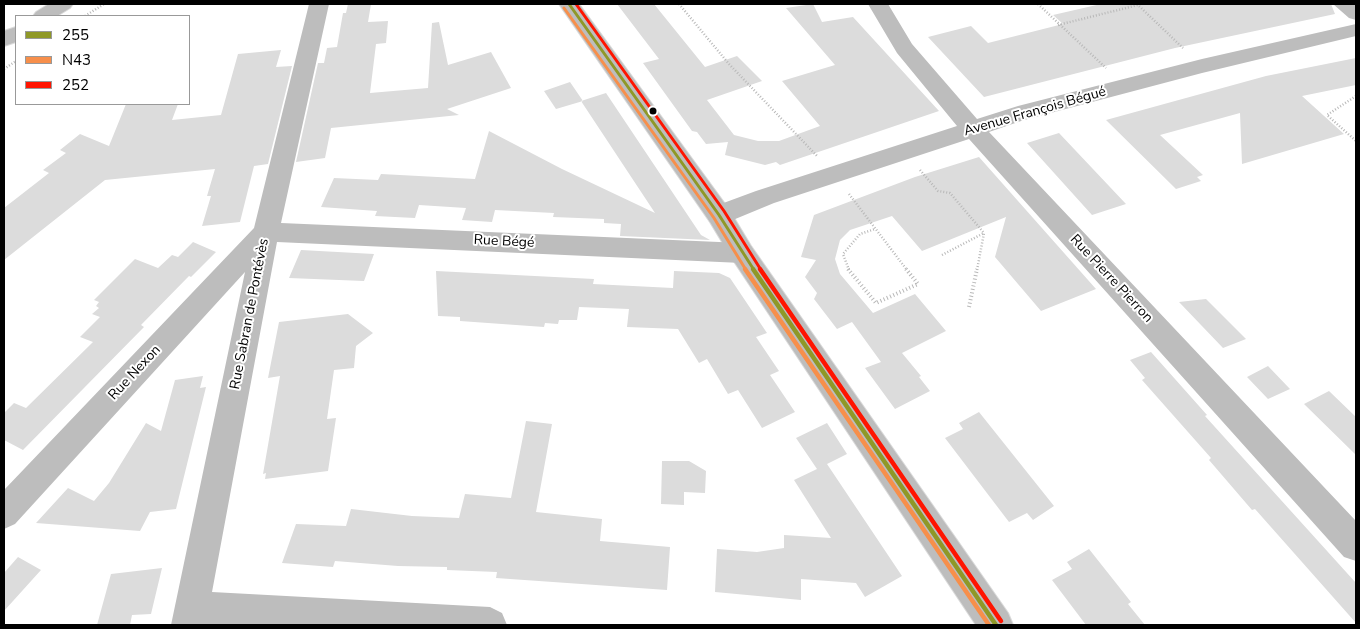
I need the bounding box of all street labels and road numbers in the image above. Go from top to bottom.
street label: Avenue François Bégué [962,84,1108,140]
street label: Rue Bégé [473,232,535,252]
street label: Rue Pierre Pierron [1066,232,1156,326]
street label: Rue Sabran de Pontévès [227,237,273,391]
street label: Rue Nexon [105,342,165,404]

